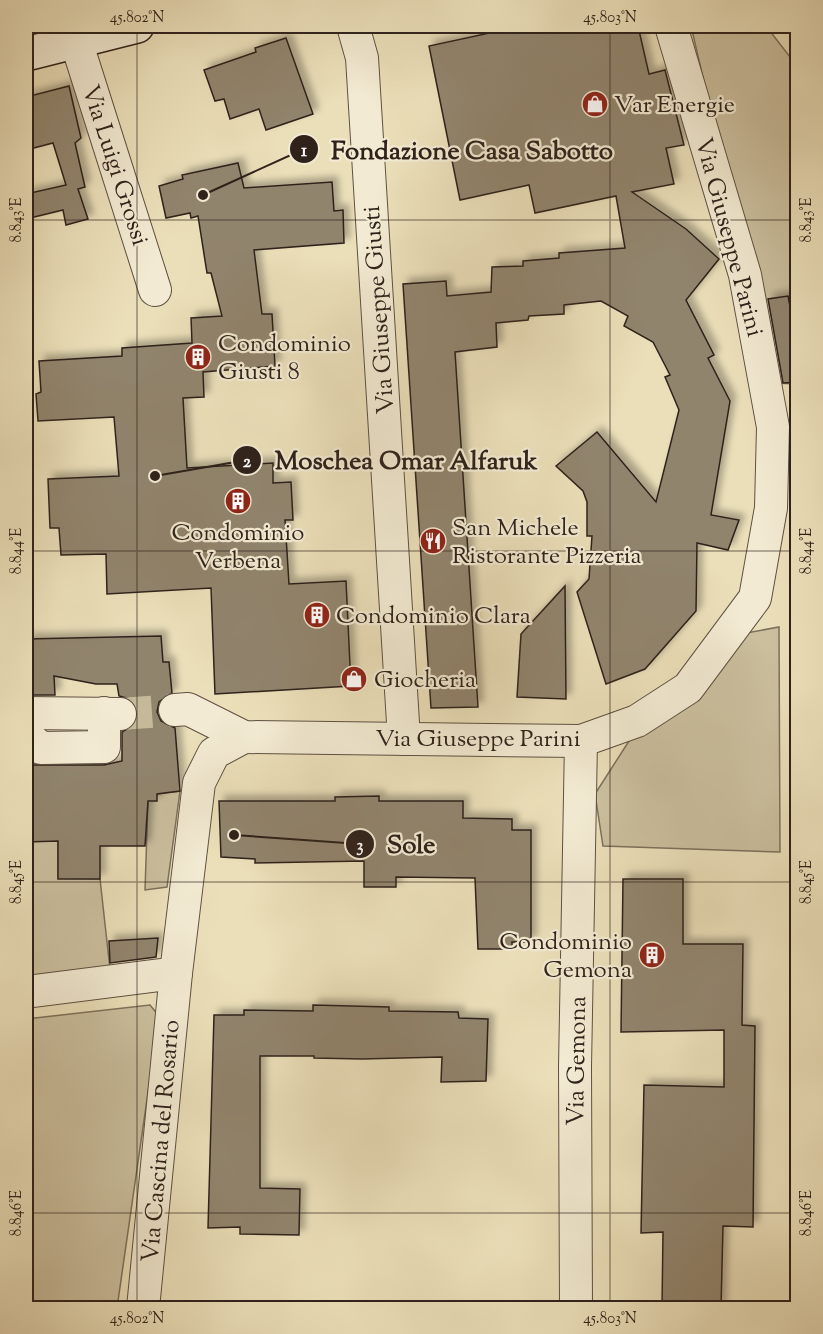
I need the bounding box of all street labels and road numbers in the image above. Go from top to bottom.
street label: Via Luigi Grossi [72,81,156,250]
street label: Via Giuseppe Parini [685,134,771,341]
street label: Via Giuseppe Giusti [356,204,404,415]
street label: Via Giuseppe Parini [376,723,581,757]
street label: Via Gemona [560,996,596,1126]
street label: Via Cascina del Rosario [134,1018,190,1264]

